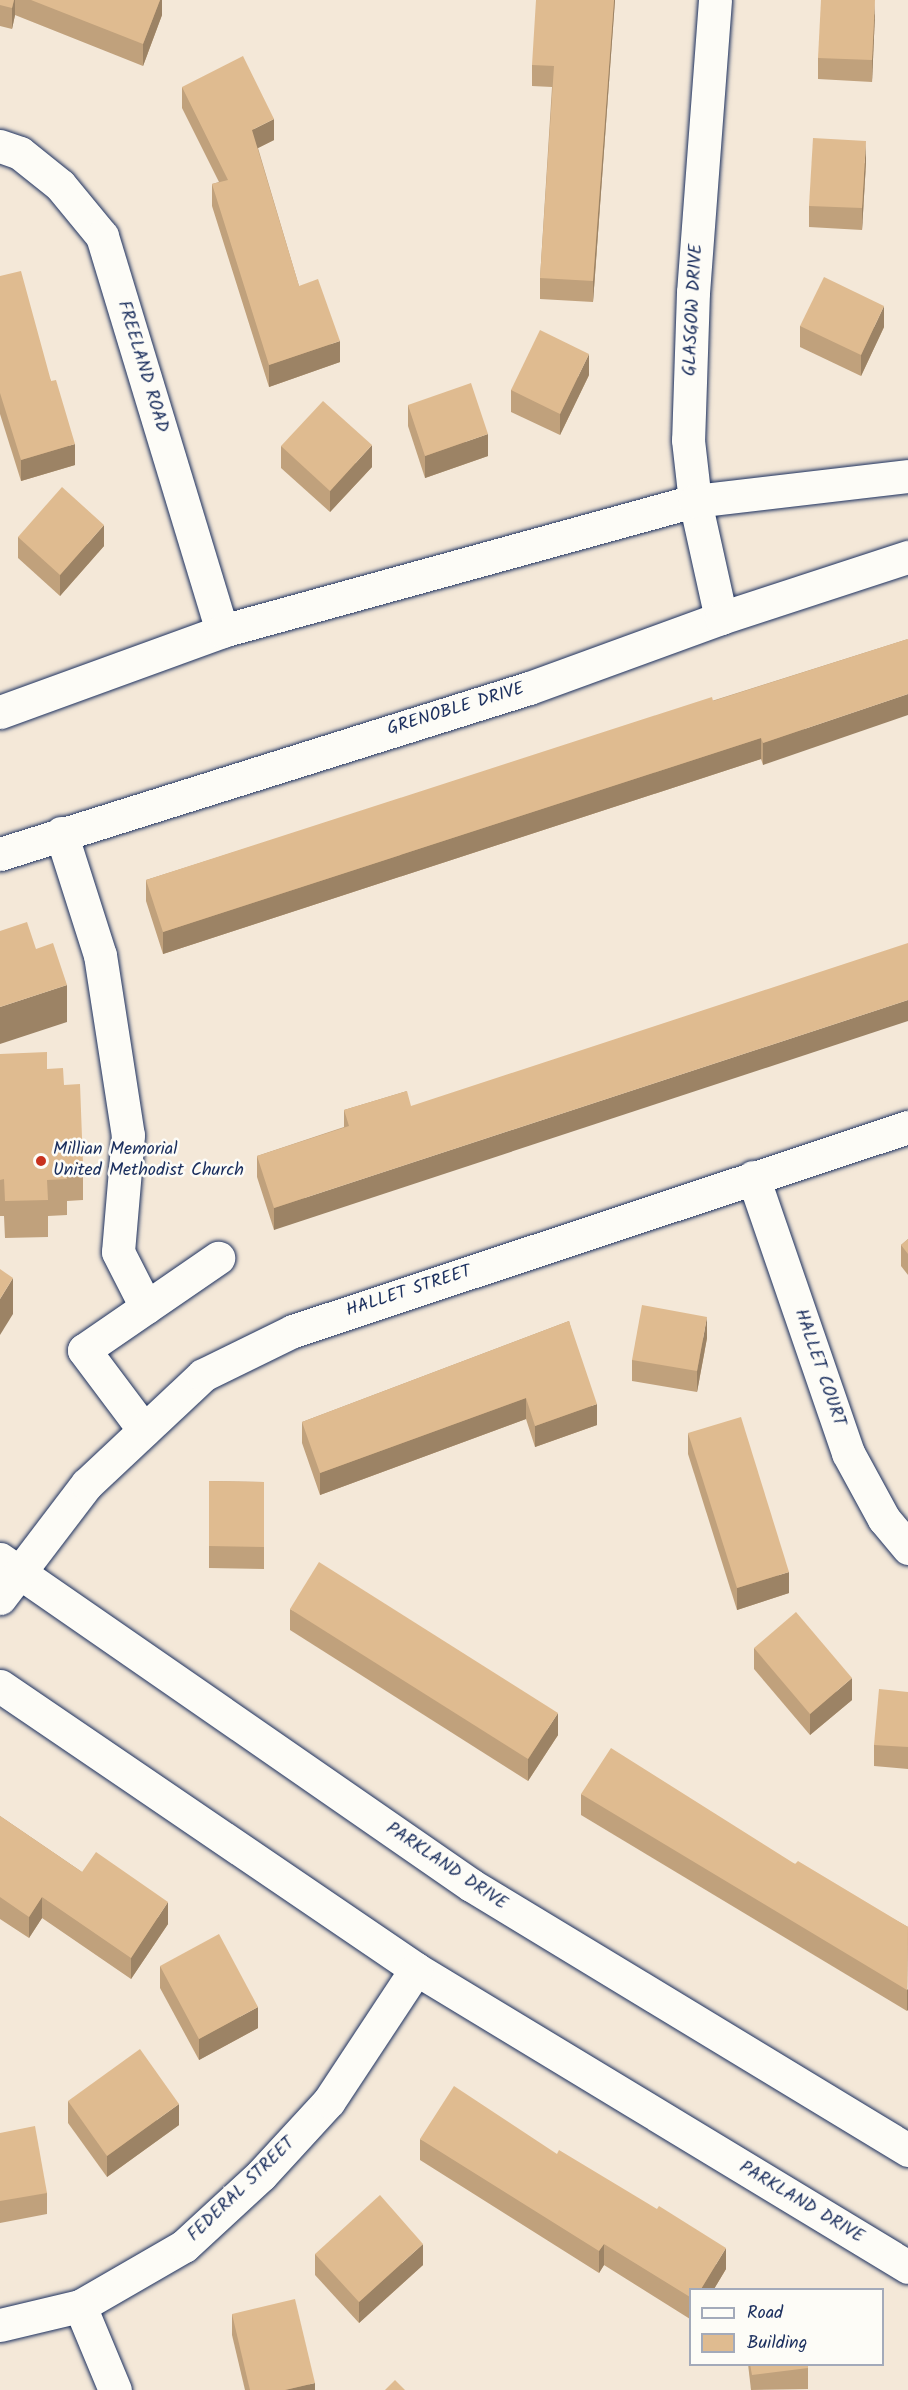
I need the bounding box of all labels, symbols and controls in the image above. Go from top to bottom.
street label: GLASGOW DRIVE [680,243,708,377]
street label: FREELAND ROAD [112,298,172,436]
street label: GRENOBLE DRIVE [385,679,527,741]
place label: Millian Memorial United Methodist Church [53,1140,244,1182]
marker: Millian Memorial United Methodist Church [34,1154,48,1168]
street label: HALLET STREET [344,1262,474,1322]
street label: HALLET COURT [789,1306,849,1430]
street label: PARKLAND DRIVE [381,1818,511,1916]
street label: FEDERAL STREET [184,2133,300,2247]
street label: PARKLAND DRIVE [735,2157,867,2249]
legend [689,2288,884,2366]
text: Road [747,2299,783,2328]
text: Building [747,2329,807,2358]

